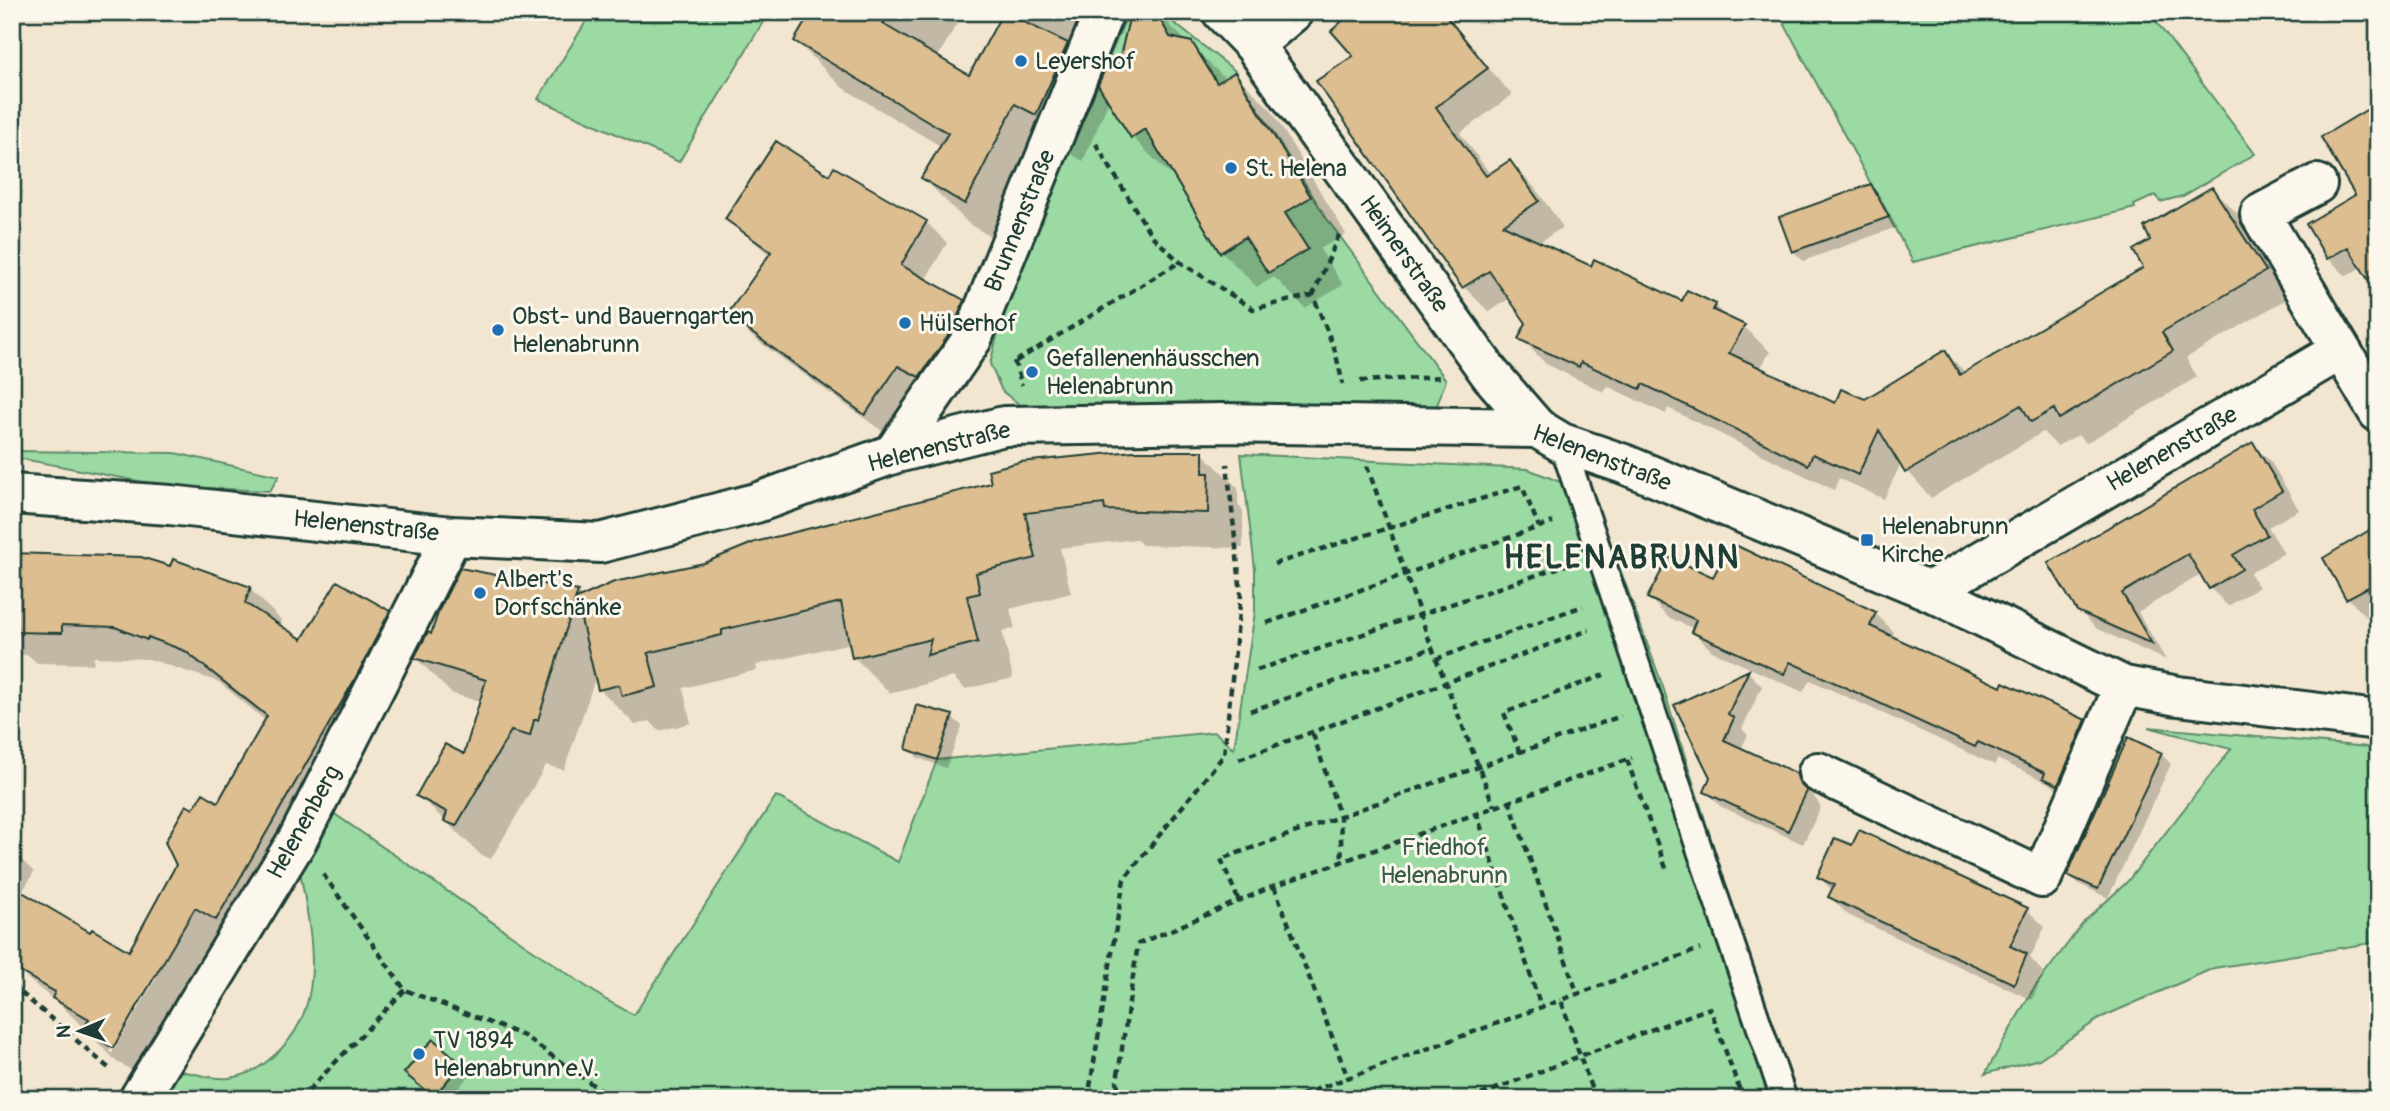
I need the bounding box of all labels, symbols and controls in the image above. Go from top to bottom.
place label: Leyershof [1035,47,1136,76]
marker: Leyershof [1013,53,1029,69]
street label: Brunnenstraße [978,145,1062,296]
place label: St. Helena [1245,154,1347,183]
marker: St. Helena [1223,160,1239,176]
street label: Heimerstraße [1353,190,1455,318]
place label: Obst- und Bauerngarten Helenabrunn [512,302,754,359]
place label: Hülserhof [919,309,1018,338]
marker: Hülserhof [897,315,913,331]
marker: Obst- und Bauerngarten Helenabrunn [490,322,506,338]
place label: Gefallenenhäusschen Helenabrunn [1046,344,1260,401]
marker: Gefallenenhäusschen Helenabrunn [1024,364,1040,380]
street label: Helenenstraße [2101,400,2243,498]
street label: Helenenstraße [865,415,1014,479]
street label: Helenenstraße [1529,418,1676,498]
street label: Helenenstraße [292,504,440,548]
place label: Helenabrunn Kirche [1881,512,2008,569]
marker: Helenabrunn Kirche [1859,532,1875,548]
district label: HELENABRUNN [1504,538,1740,578]
place label: Albert's Dorfschänke [494,565,621,622]
marker: Albert's Dorfschänke [472,585,488,601]
street label: Helenenberg [261,760,347,884]
park label: Friedhof Helenabrunn [1380,833,1508,890]
north arrow [46,996,116,1066]
text: N [52,1025,76,1038]
place label: TV 1894 Helenabrunn e.V. [433,1026,599,1083]
marker: TV 1894 Helenabrunn e.V. [411,1046,427,1062]

